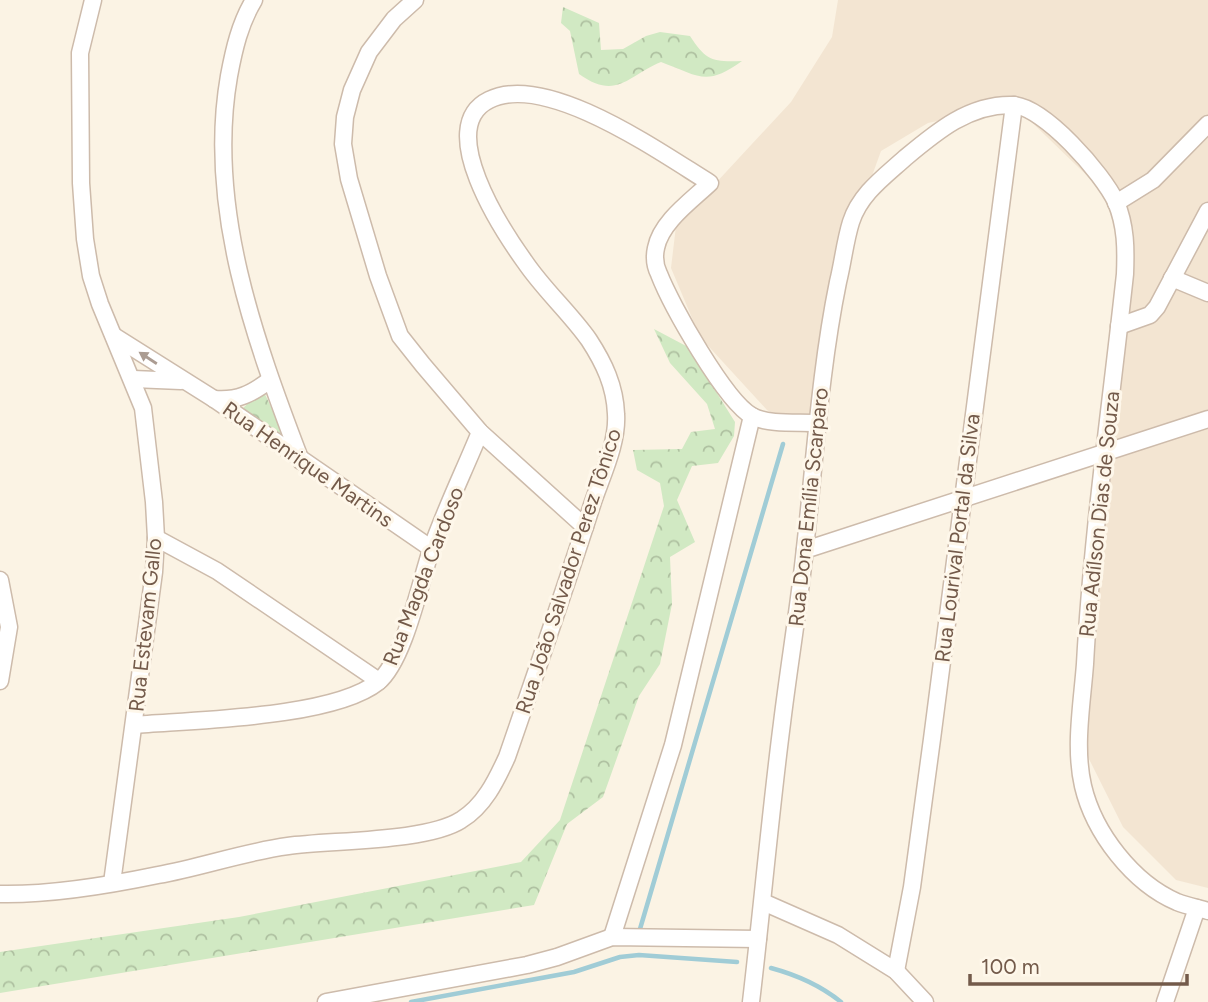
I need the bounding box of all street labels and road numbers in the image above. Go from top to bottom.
street label: Rua Dona Emília Scarparo [783,386,833,628]
street label: Rua Adílson Dias de Souza [1074,390,1124,638]
street label: Rua Henrique Martins [218,396,398,532]
street label: Rua Lourival Portal da Silva [929,412,985,664]
street label: Rua João Salvador Perez Tônico [510,425,626,717]
street label: Rua Magda Cardoso [377,483,469,669]
street label: Rua Estevam Gallo [123,537,167,713]

